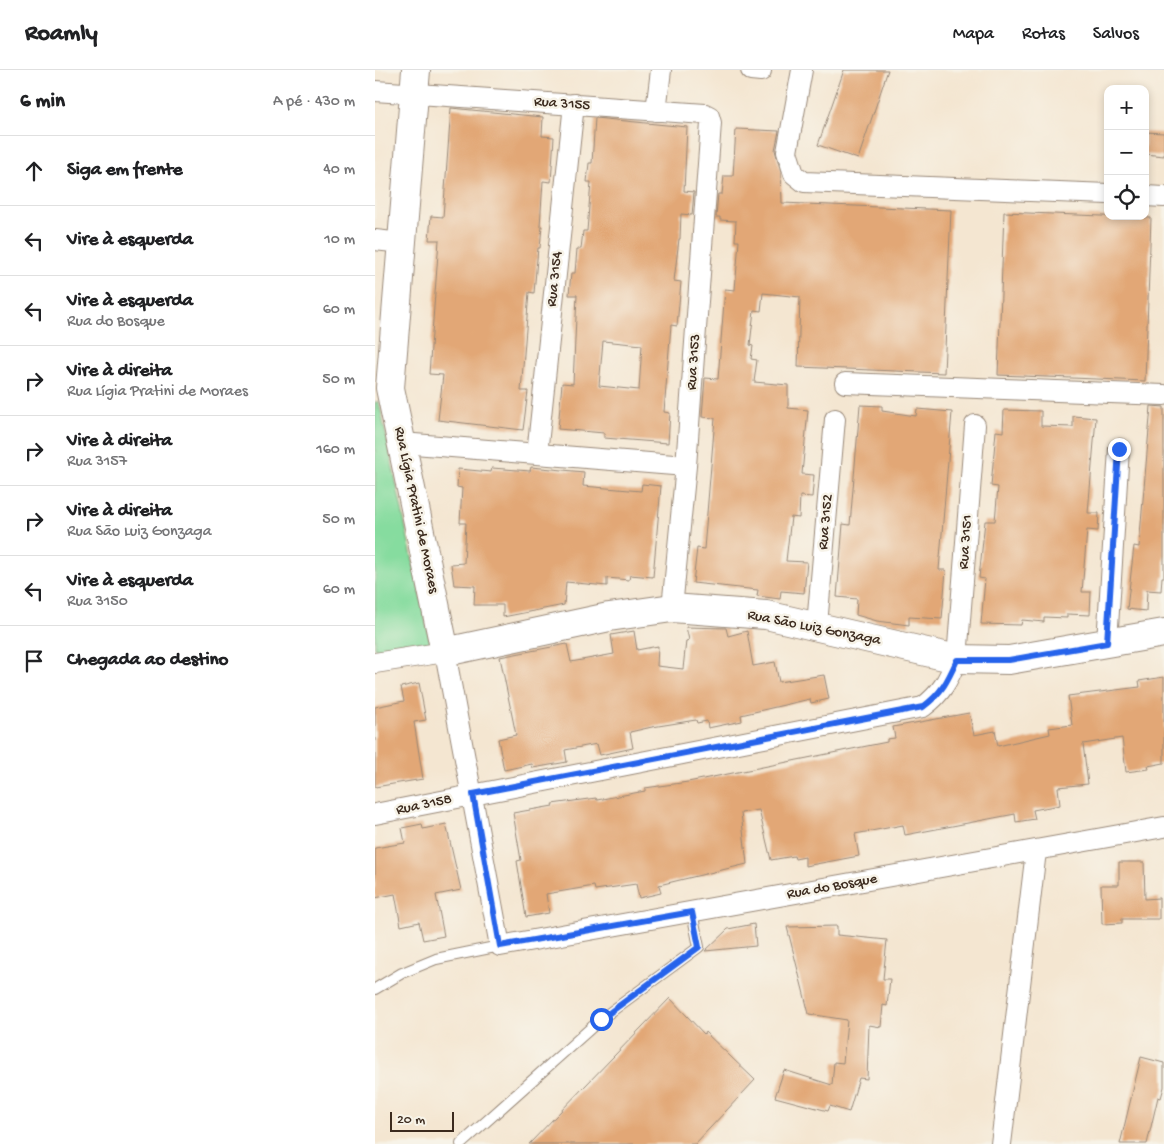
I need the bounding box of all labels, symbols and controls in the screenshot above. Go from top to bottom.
text: Roamly [25,20,98,49]
text: Mapa [953,24,994,45]
text: Rotas [1022,24,1065,45]
text: Salvos [1093,24,1139,45]
map controls [1104,85,1149,220]
button: + [1104,85,1149,130]
text: 6 min [20,90,65,115]
text: A pé · 430 m [273,93,355,112]
street label: Rua 3155 [533,93,591,115]
button: − [1104,130,1149,175]
icon: ahead [20,157,48,185]
text: Siga em frente [67,159,183,182]
text: 40 m [323,161,355,180]
button: locate [1104,175,1149,220]
icon: left [20,227,48,255]
text: Vire à esquerda [67,229,193,252]
text: 10 m [324,231,355,250]
street label: Rua 3154 [543,250,567,308]
text: Vire à esquerda [67,290,193,313]
icon: left [20,297,48,325]
text: 60 m [323,301,355,320]
text: Rua do Bosque [67,313,165,332]
street label: Rua 3153 [683,333,705,391]
text: Vire à direita [67,360,172,383]
icon: right [20,367,48,395]
text: 50 m [322,371,355,390]
text: Rua Lígia Pratini de Moraes [67,383,248,402]
street label: Rua Lígia Pratini de Moraes [390,425,443,595]
text: Vire à direita [67,430,172,453]
icon: right [20,437,48,465]
route end [1108,438,1131,461]
text: 160 m [316,441,355,460]
text: Rua 3157 [67,453,127,472]
street label: Rua 3152 [815,493,837,551]
text: Vire à direita [67,500,172,523]
icon: right [20,507,48,535]
text: 50 m [322,511,355,530]
street label: Rua 3151 [955,514,977,570]
text: Rua São Luiz Gonzaga [67,523,212,542]
text: Vire à esquerda [67,570,193,593]
icon: left [20,577,48,605]
text: 60 m [323,581,355,600]
text: Rua 3150 [67,593,128,612]
street label: Rua São Luiz Gonzaga [746,606,883,650]
icon: arrive [20,647,48,675]
text: Chegada ao destino [67,649,228,672]
street label: Rua 3158 [394,790,454,820]
street label: Rua do Bosque [785,870,879,904]
route start [590,1008,613,1031]
scale bar [390,1109,454,1132]
text: 20 m [397,1112,425,1129]

